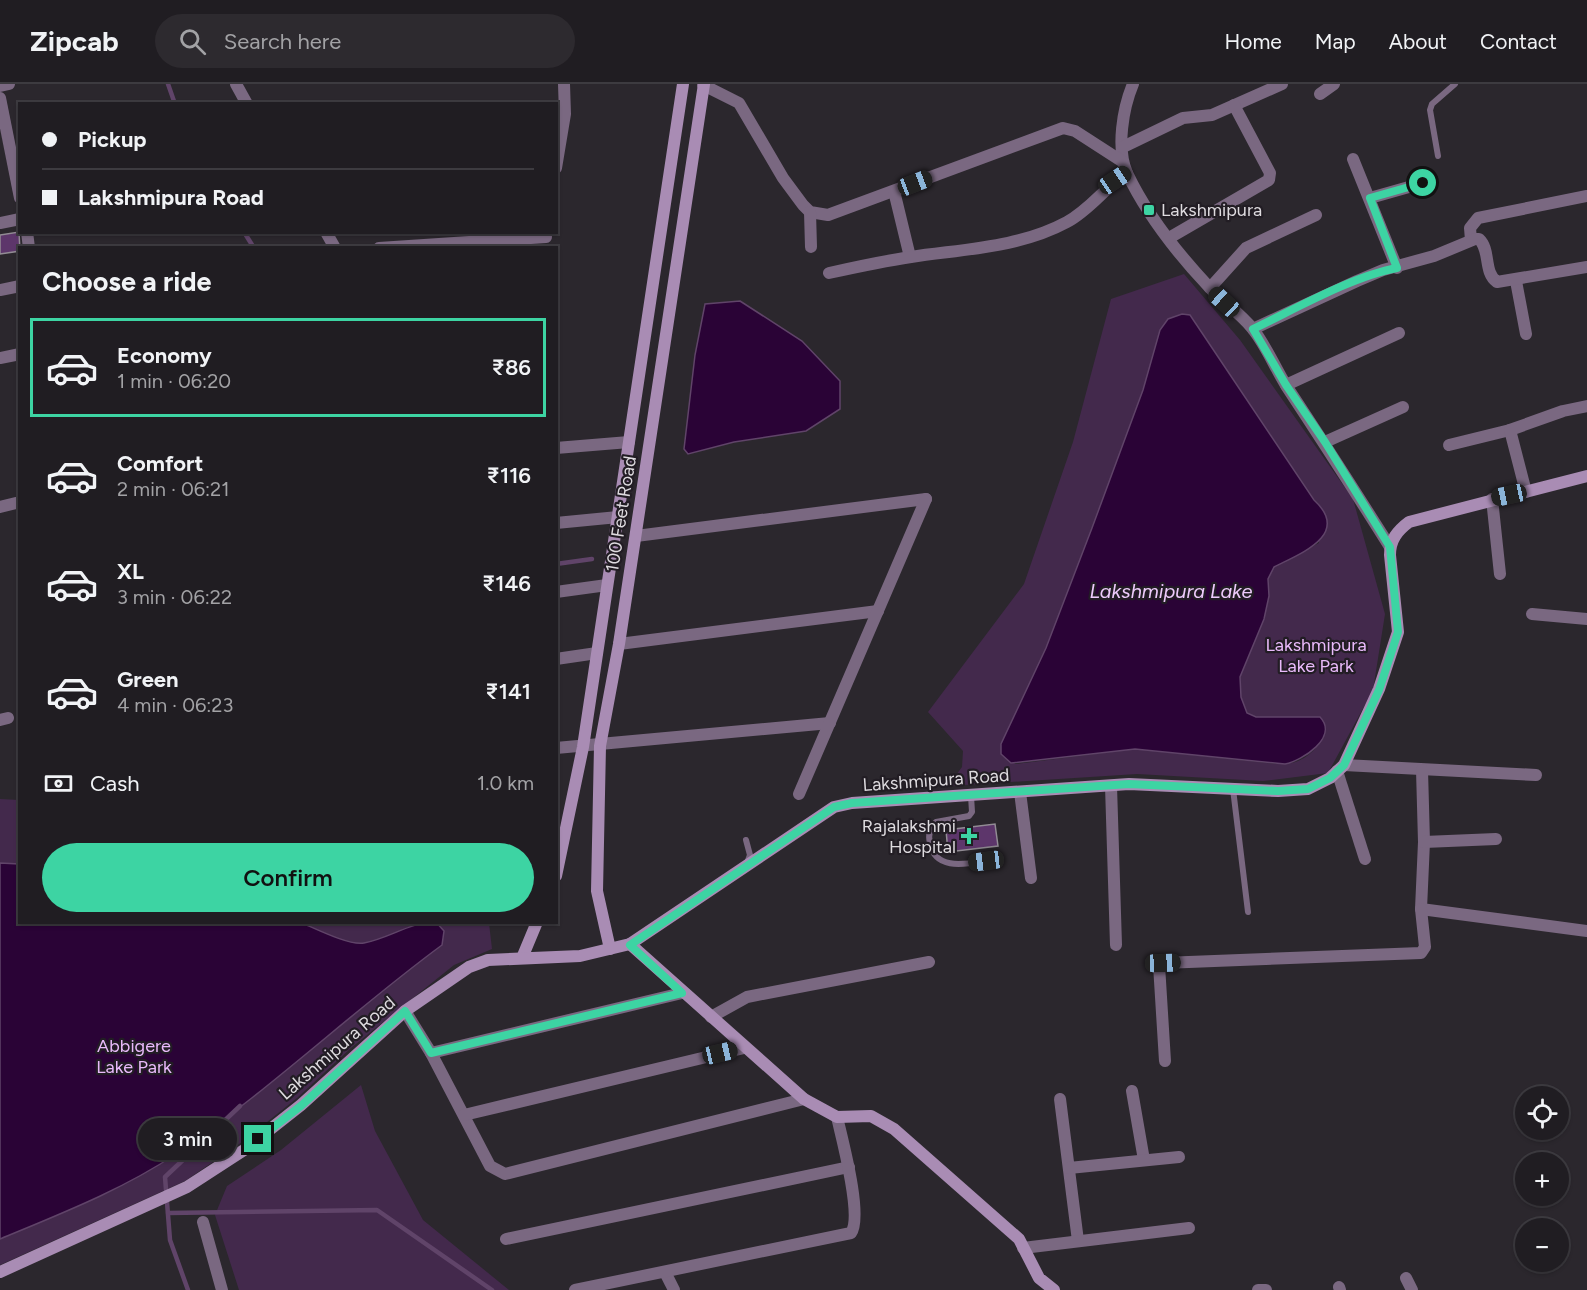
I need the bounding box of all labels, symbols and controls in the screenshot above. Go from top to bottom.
search box [155,14,575,68]
text: Zipcab [30,24,119,58]
icon: search [176,25,209,58]
text: Search here [224,28,341,55]
text: Home [1225,29,1282,54]
text: Map [1315,29,1356,54]
text: About [1389,29,1447,54]
text: Contact [1480,29,1557,54]
text: Pickup [78,126,147,153]
car [1095,162,1135,198]
car [895,168,935,198]
route start [1409,169,1436,196]
text: Lakshmipura Road [78,184,264,211]
place label: Lakshmipura [1161,199,1262,221]
marker: Lakshmipura [1142,203,1156,217]
text: Choose a ride [42,265,211,298]
car [1205,283,1243,321]
icon: car [45,341,99,395]
text: Economy [117,342,212,369]
text: ₹86 [491,354,531,381]
text: 1 min · 06:20 [117,369,231,393]
icon: car [45,449,99,503]
text: Comfort [117,450,203,477]
street label: 100 Feet Road [601,455,641,573]
text: ₹116 [487,462,531,489]
text: 2 min · 06:21 [117,477,230,501]
car [1490,482,1528,508]
icon: car [45,557,99,611]
text: XL [117,558,144,585]
text: ₹146 [482,570,531,597]
water label: Lakshmipura Lake [1089,579,1253,603]
text: 3 min · 06:22 [117,585,232,609]
park label: Lakshmipura Lake Park [1265,634,1367,677]
icon: car [45,665,99,719]
text: Green [117,666,179,693]
text: ₹141 [485,678,531,705]
text: 4 min · 06:23 [117,693,233,717]
street label: Lakshmipura Road [862,764,1010,796]
icon: cash [42,767,75,800]
text: Cash [90,770,140,797]
text: 1.0 km [477,771,534,795]
place label: Rajalakshmi Hospital [862,815,956,858]
marker: Rajalakshmi Hospital [960,827,978,845]
button: Confirm [42,843,534,912]
car [967,850,1005,872]
car [1145,953,1181,973]
street label: Lakshmipura Road [274,991,400,1105]
park label: Abbigere Lake Park [96,1035,172,1078]
car [700,1040,740,1066]
map controls [1515,1086,1569,1272]
button: locate [1515,1086,1569,1140]
callout: 3 min [138,1118,237,1160]
route end [244,1125,271,1152]
text: 3 min [163,1127,212,1151]
button: + [1515,1152,1569,1206]
button: − [1515,1218,1569,1272]

